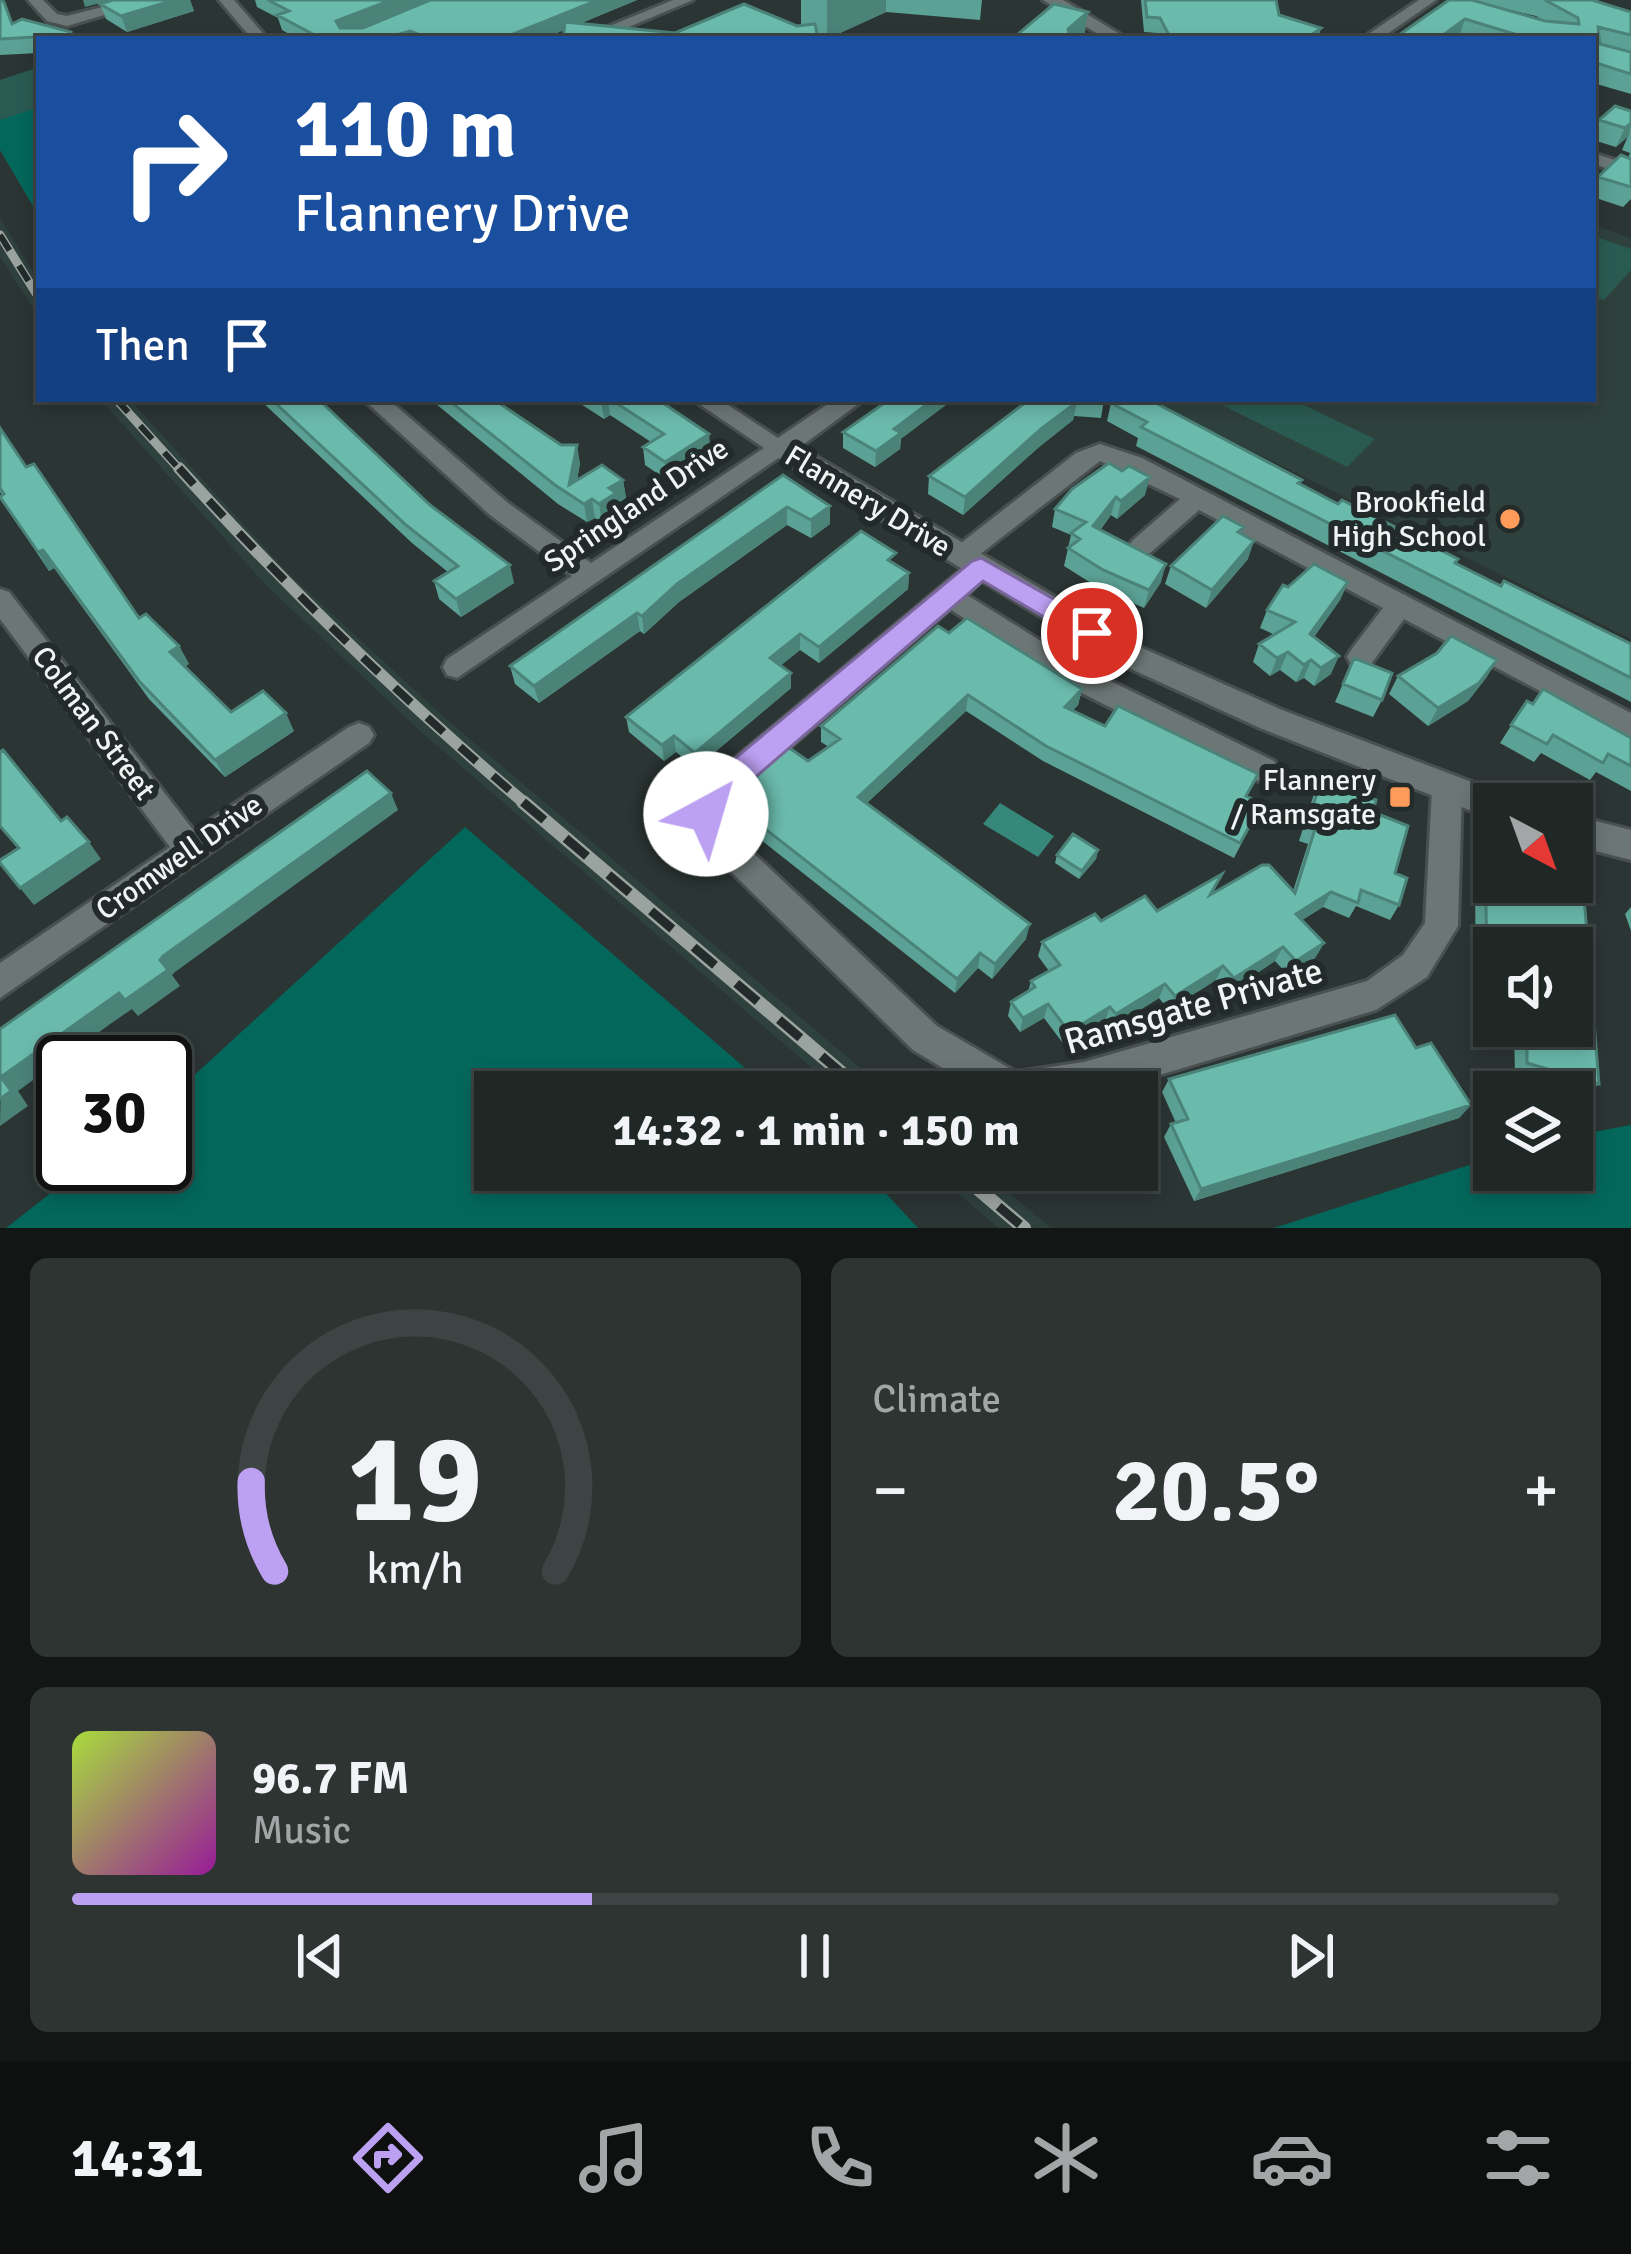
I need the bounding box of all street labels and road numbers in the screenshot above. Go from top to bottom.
street label: Springland Drive [537,430,736,581]
street label: Flannery Drive [778,437,957,565]
street label: Colman Street [24,639,163,807]
street label: Cromwell Drive [89,786,270,928]
street label: Ramsgate Private [1059,948,1328,1065]

